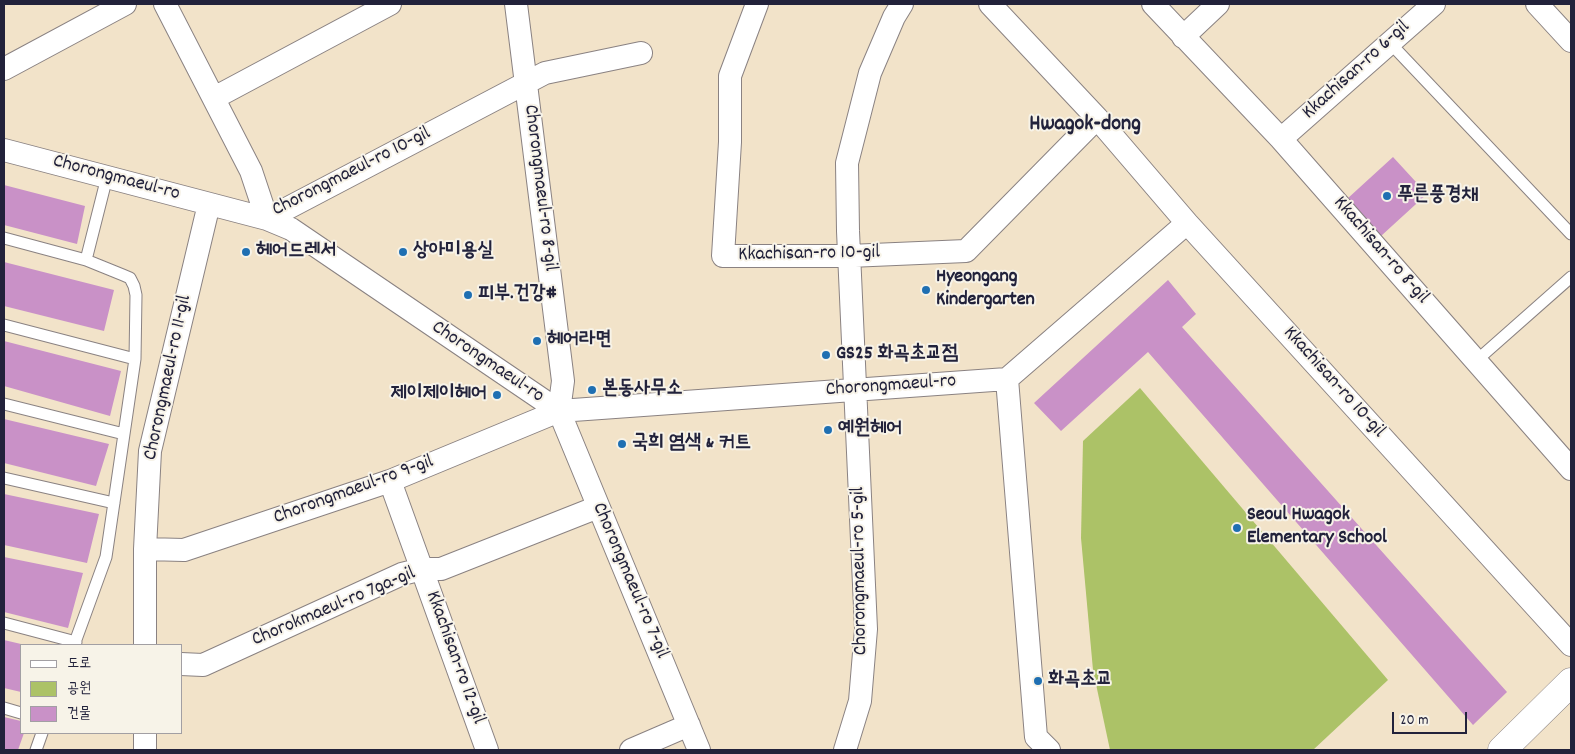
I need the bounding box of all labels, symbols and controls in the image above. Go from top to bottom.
street label: Kkachisan-ro 6-gil [1298,16,1416,126]
street label: Chorongmaeul-ro 8-gil [517,103,561,273]
district label: Hwagok-dong [1029,113,1141,139]
street label: Chorongmaeul-ro 10-gil [269,123,435,223]
street label: Chorongmaeul-ro [50,150,182,208]
place label: 푸른풍경채 [1397,184,1477,208]
marker: 푸른풍경채 [1381,190,1393,202]
street label: Kkachisan-ro 8-gil [1327,192,1433,310]
place label: 헤어드레서 [256,240,336,264]
place label: 상아미용실 [413,240,493,264]
street label: Kkachisan-ro 10-gil [738,242,880,268]
marker: 헤어드레서 [240,246,252,258]
marker: 상아미용실 [397,246,409,258]
place label: Hyeongang Kindergarten [936,266,1035,313]
place label: 피부.건강# [478,283,557,307]
marker: Hyeongang Kindergarten [920,284,932,296]
marker: 피부.건강# [462,289,474,301]
street label: Chorongmaeul-ro 11-gil [140,293,198,463]
street label: Chorongmaeul-ro [426,317,548,409]
street label: Kkachisan-ro 10-gil [1277,322,1389,444]
place label: 헤어라면 [547,329,611,353]
marker: 헤어라면 [531,335,543,347]
place label: GS25 화곡초교점 [836,343,958,367]
marker: GS25 화곡초교점 [820,349,832,361]
street label: Chorongmaeul-ro [825,370,957,404]
place label: 본동사무소 [602,378,682,402]
place label: 제이제이헤어 [390,383,487,407]
marker: 본동사무소 [586,384,598,396]
marker: 제이제이헤어 [491,389,503,401]
place label: 예원헤어 [838,418,902,442]
marker: 예원헤어 [822,424,834,436]
place label: 국희 염색 & 커트 [632,432,751,456]
marker: 국희 염색 & 커트 [616,438,628,450]
street label: Chorongmaeul-ro 9-gil [271,451,437,531]
street label: Chorongmaeul-ro 5-gil [848,487,874,655]
street label: Chorongmaeul-ro 7-gil [585,499,673,663]
place label: Seoul Hwagok Elementary School [1247,504,1387,551]
marker: Seoul Hwagok Elementary School [1231,522,1243,534]
street label: Chorokmaeul-ro 7ga-gil [249,563,419,653]
street label: Kkachisan-ro 12-gil [419,588,489,728]
legend [20,644,182,734]
text: 도로 [67,653,91,675]
place label: 화곡초교 [1048,669,1112,693]
marker: 화곡초교 [1032,675,1044,687]
text: 공원 [67,678,91,700]
scale bar [1395,702,1470,734]
text: 건물 [67,703,91,725]
text: 20 m [1400,710,1428,732]

